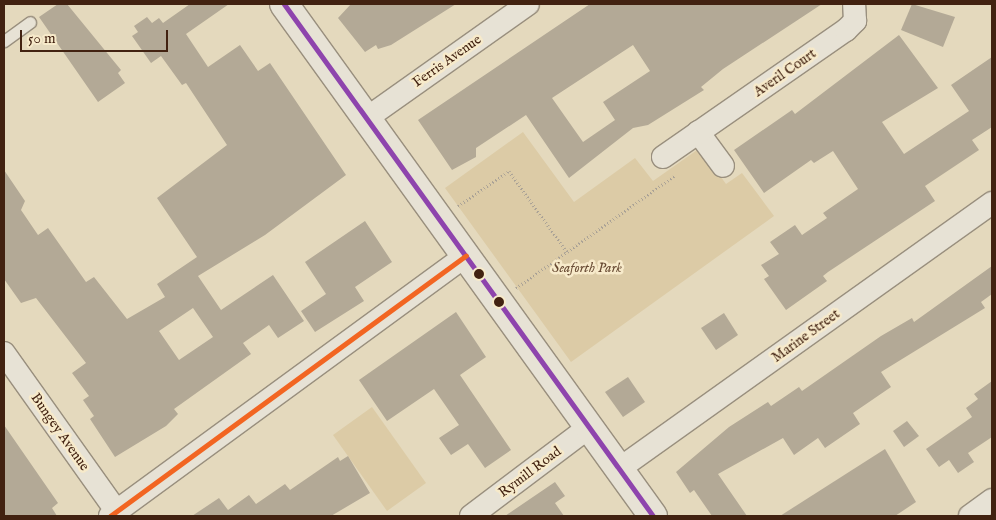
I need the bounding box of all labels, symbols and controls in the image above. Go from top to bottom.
scale bar [22,20,170,52]
text: 50 m [28,29,56,48]
street label: Ferris Avenue [409,31,485,91]
street label: Averil Court [751,45,819,101]
park label: Seaforth Park [552,260,622,276]
unlabelled marker [474,269,484,279]
unlabelled marker [494,297,504,307]
street label: Marine Street [769,306,843,366]
street label: Bungey Avenue [27,390,93,474]
street label: Rymill Road [495,443,565,501]

